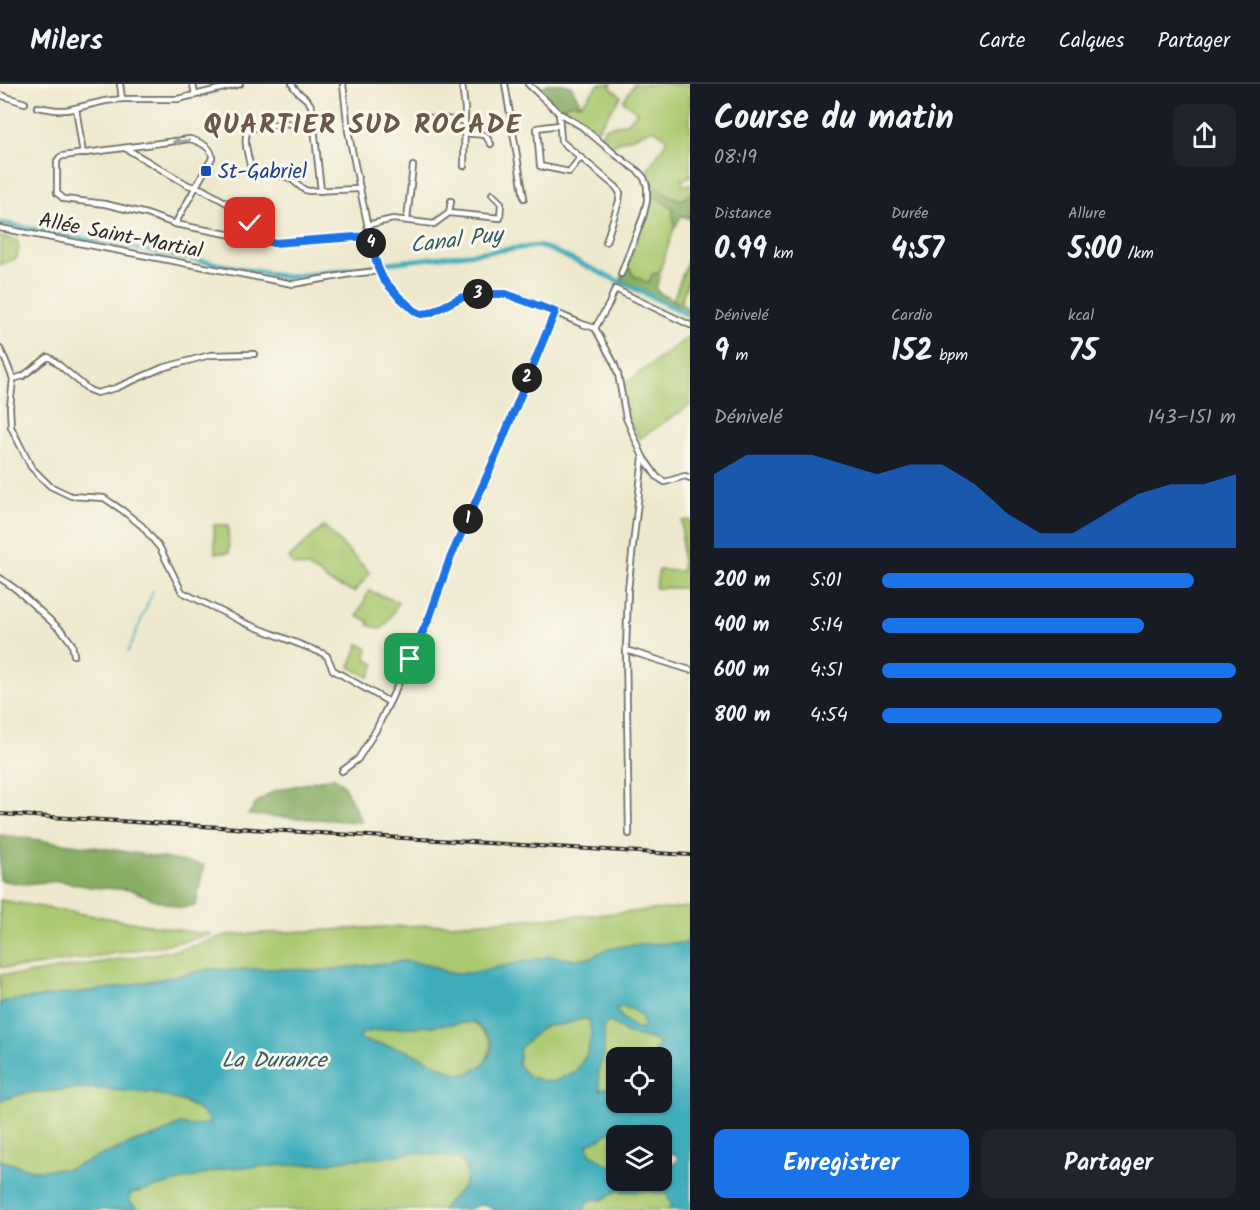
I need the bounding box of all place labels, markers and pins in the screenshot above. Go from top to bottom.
place label: St-Gabriel [218,156,307,189]
marker: St-Gabriel [199,164,213,178]
pin [224,197,275,248]
pin: 4 [356,228,386,258]
pin: 3 [463,279,493,309]
pin: 2 [512,363,542,393]
pin: 1 [453,504,483,534]
pin [384,633,435,684]

